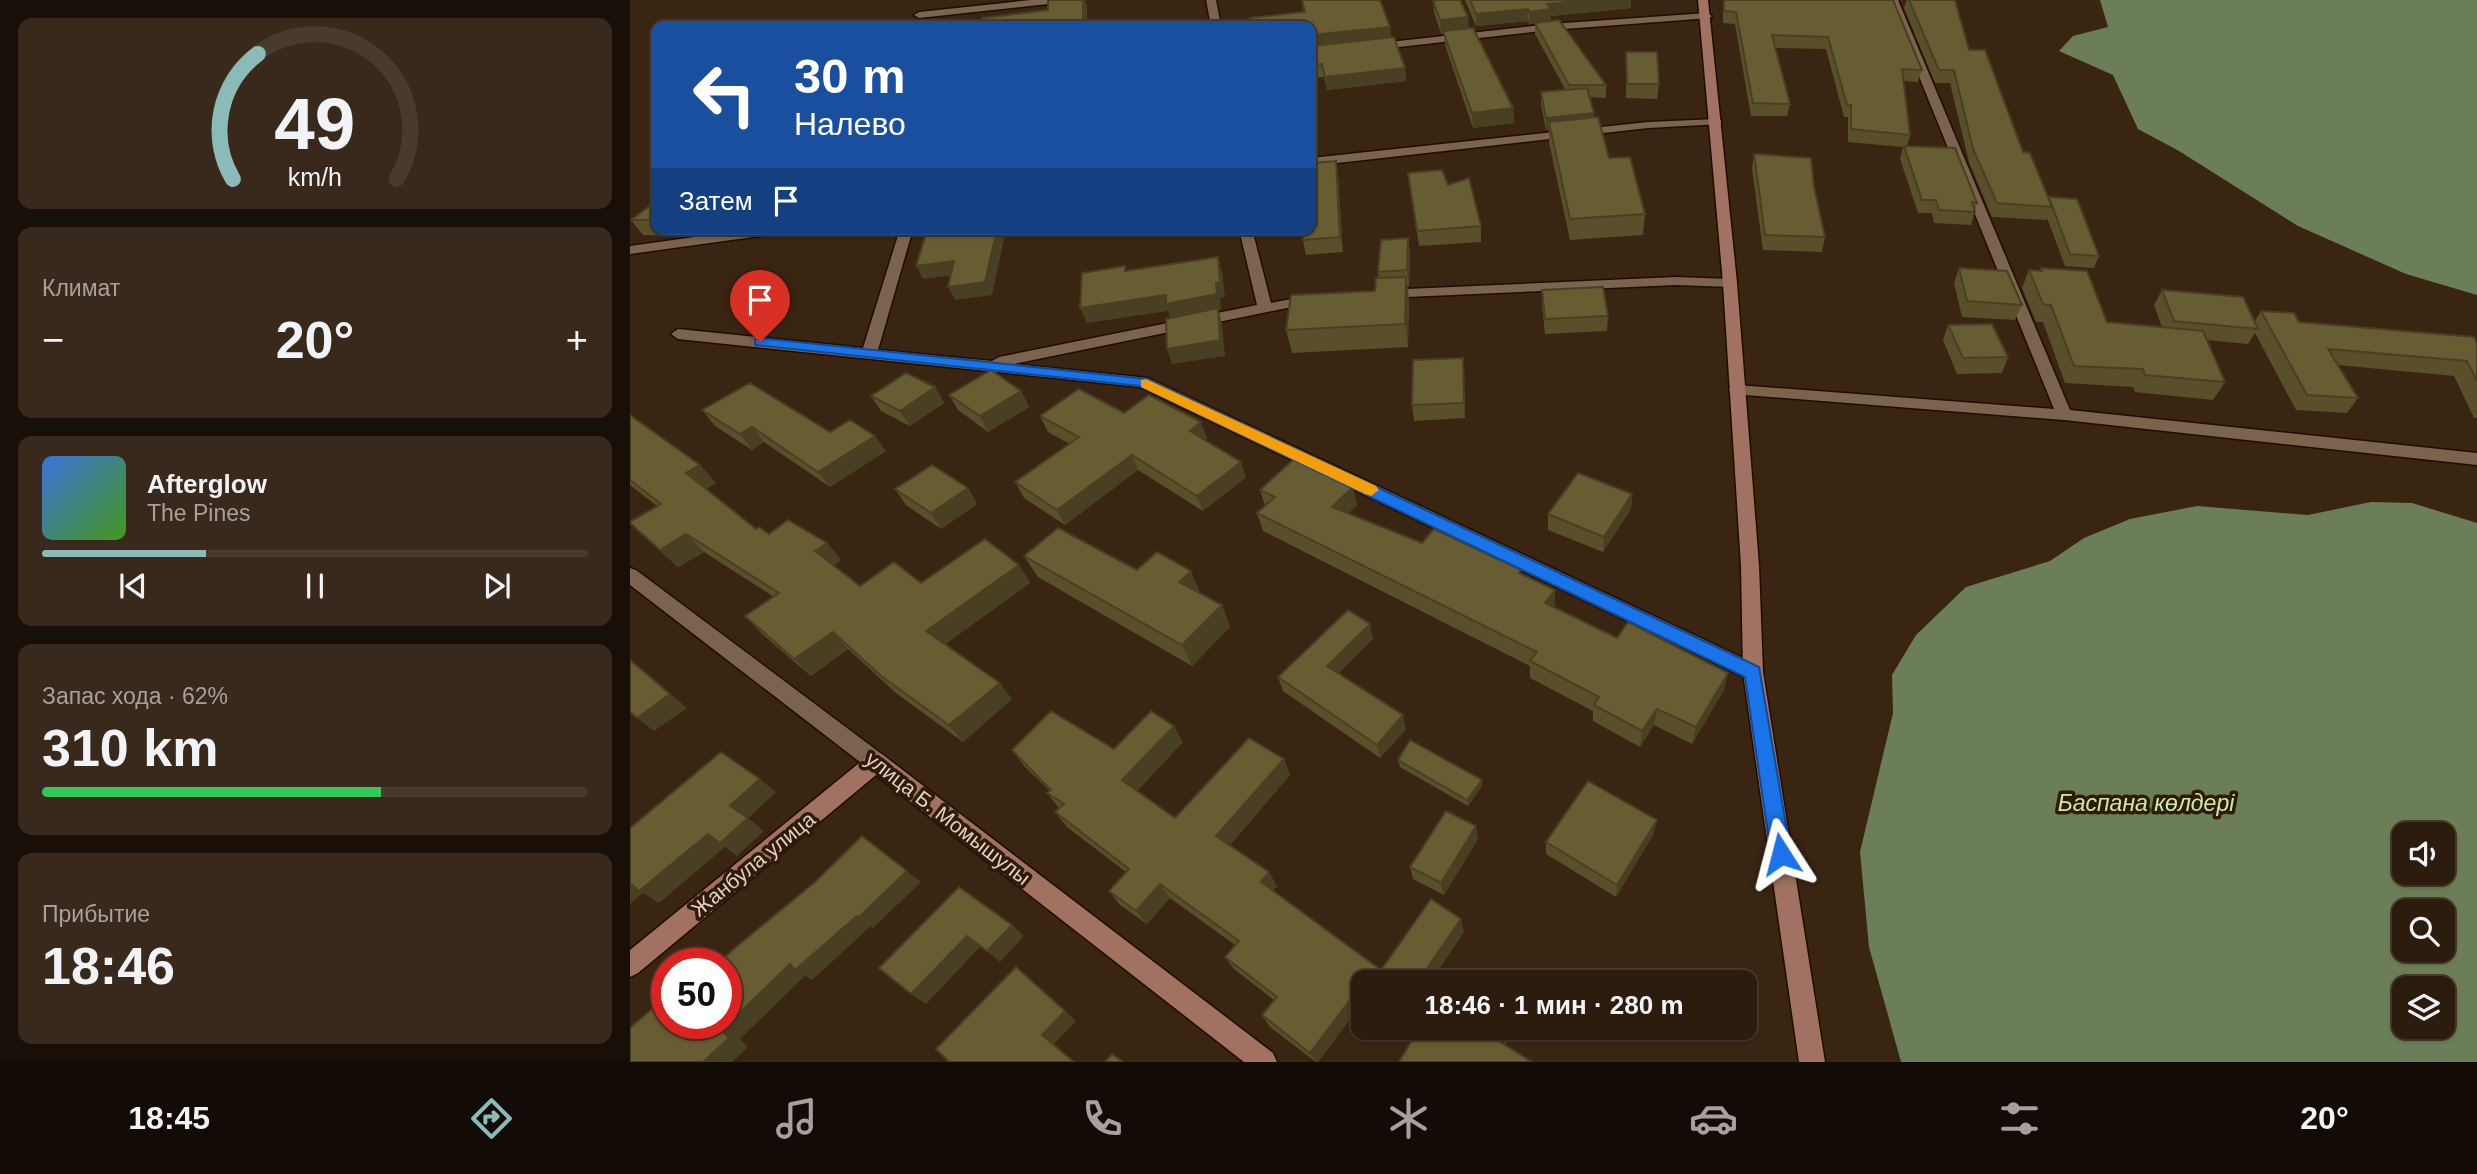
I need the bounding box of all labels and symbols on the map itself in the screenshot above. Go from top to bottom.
pin [730,270,790,342]
street label: улица Б. Момышулы [861,747,1035,889]
water label: Баспана көлдері [2058,790,2235,816]
street label: Жанбула улица [687,807,820,921]
position arrow [1744,817,1818,891]
speed limit sign: 50 [651,948,742,1039]

